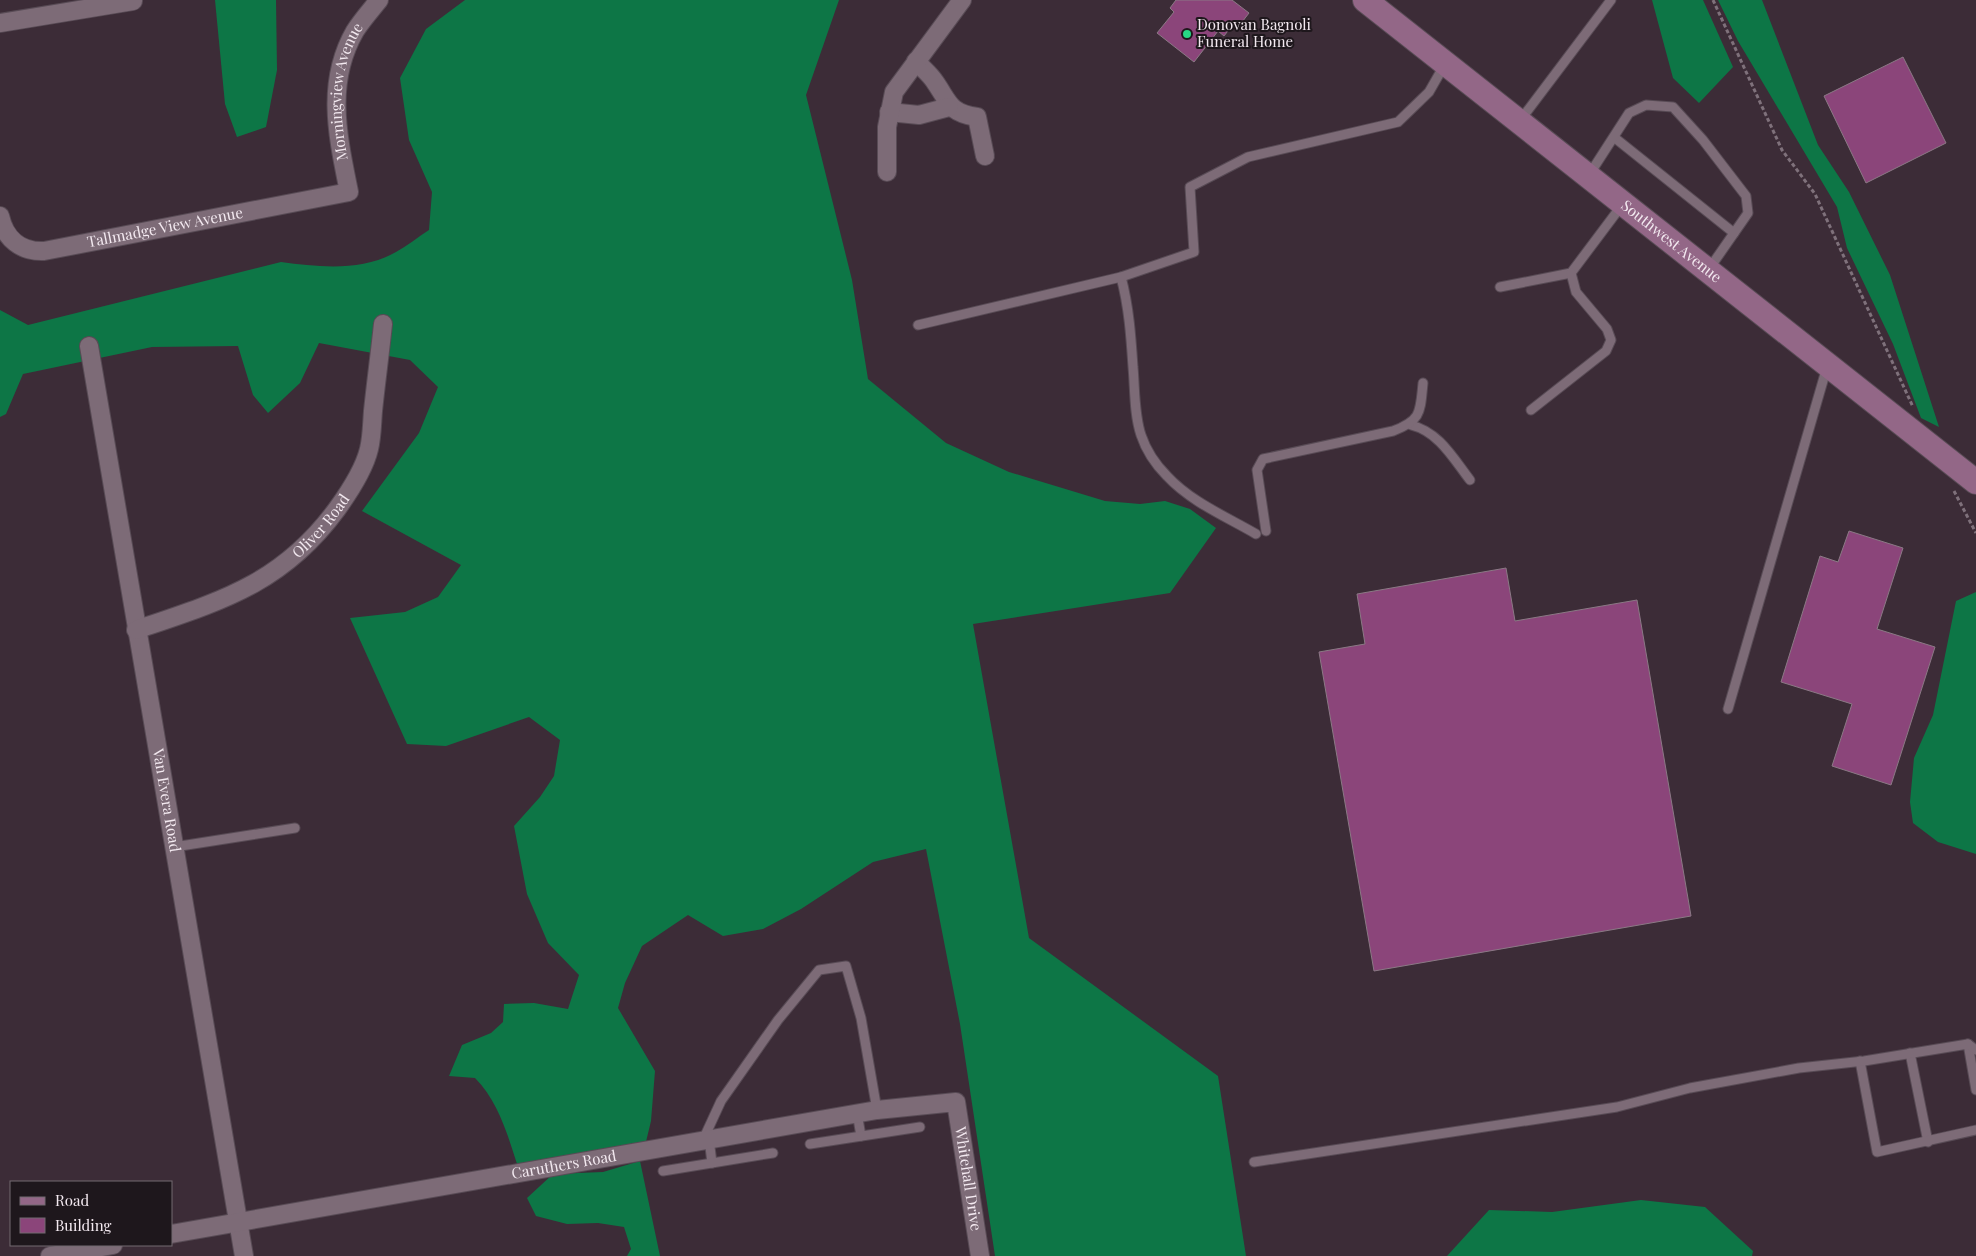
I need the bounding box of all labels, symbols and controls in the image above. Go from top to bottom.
place label: Donovan Bagnoli Funeral Home [1197,14,1312,51]
street label: Morningview Avenue [325,18,367,162]
marker: Donovan Bagnoli Funeral Home [1181,28,1193,40]
street label: Southwest Avenue [1617,195,1726,287]
street label: Tallmadge View Avenue [85,202,244,251]
street label: Oliver Road [287,489,354,562]
street label: Van Evera Road [149,746,186,854]
street label: Whitehall Drive [951,1124,987,1232]
street label: Caruthers Road [510,1145,618,1183]
legend [10,1181,172,1246]
text: Road [55,1190,89,1210]
text: Building [55,1215,112,1235]

